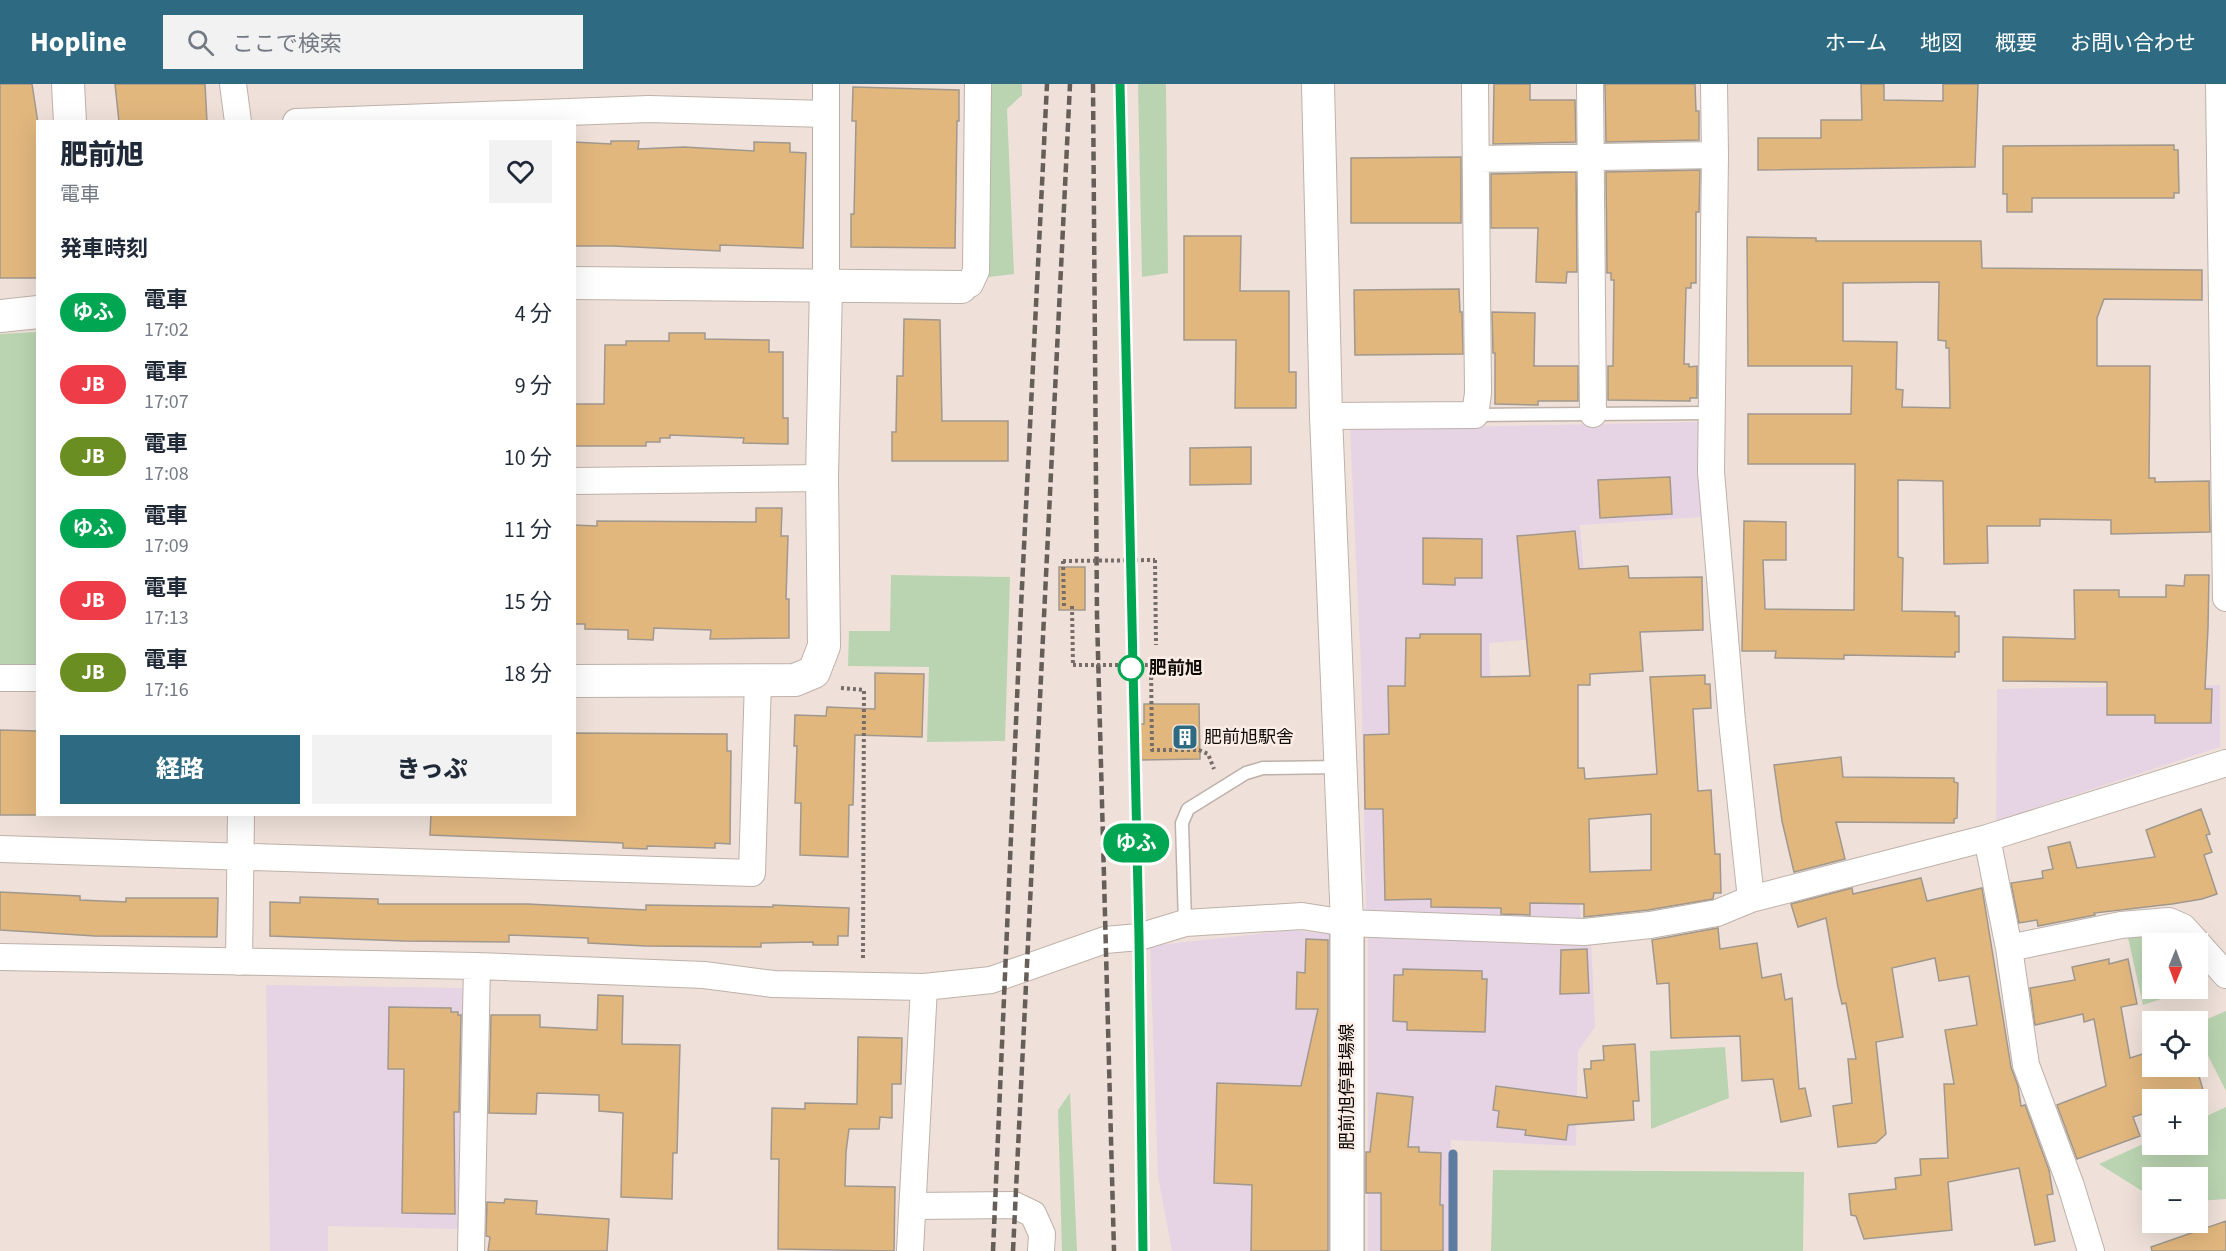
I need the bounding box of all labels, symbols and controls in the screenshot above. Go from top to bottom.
search box [163,15,583,69]
text: Hopline [30,22,127,62]
icon: search [184,26,217,59]
text: ここで検索 [232,28,342,60]
text: ホーム [1825,28,1887,58]
text: 地図 [1920,28,1962,58]
text: 概要 [1995,28,2037,58]
text: お問い合わせ [2070,28,2196,58]
text: 肥前旭 [60,135,144,175]
button: heart [489,140,552,203]
text: 電車 [60,181,100,209]
text: 発車時刻 [60,233,148,265]
text: 電車 [144,284,188,316]
text: ゆふ [72,297,114,327]
text: 4 分 [515,298,552,330]
text: 17:02 [144,316,189,344]
text: 電車 [144,356,188,388]
text: JB [81,369,105,399]
text: 9 分 [515,370,552,402]
text: 17:07 [144,388,189,416]
text: 電車 [144,428,188,460]
text: JB [81,441,105,471]
text: 10 分 [504,442,552,474]
text: 17:08 [144,460,189,488]
text: 電車 [144,500,188,532]
text: ゆふ [72,513,114,543]
text: 11 分 [504,514,552,546]
text: 17:09 [144,532,189,560]
text: 電車 [144,572,188,604]
text: JB [81,585,105,615]
text: 15 分 [504,586,552,618]
text: 17:13 [144,604,189,632]
text: 電車 [144,644,188,676]
marker: 肥前旭 [1118,655,1144,681]
place label: 肥前旭 [1149,656,1203,681]
text: JB [81,657,105,687]
text: 18 分 [504,658,552,690]
text: 17:16 [144,676,189,704]
building icon: 肥前旭駅舎 [1170,722,1200,752]
place label: 肥前旭駅舎 [1204,725,1294,750]
button: 経路 [60,735,300,804]
button: きっぷ [312,735,552,804]
line badge: ゆふ [1109,824,1163,862]
text: ゆふ [1115,828,1157,858]
north arrow [2142,933,2208,999]
map controls [2142,933,2208,1233]
button: locate [2142,1011,2208,1077]
street label: 肥前旭停車場線 [1335,1024,1360,1150]
button: + [2142,1089,2208,1155]
button: − [2142,1167,2208,1233]

